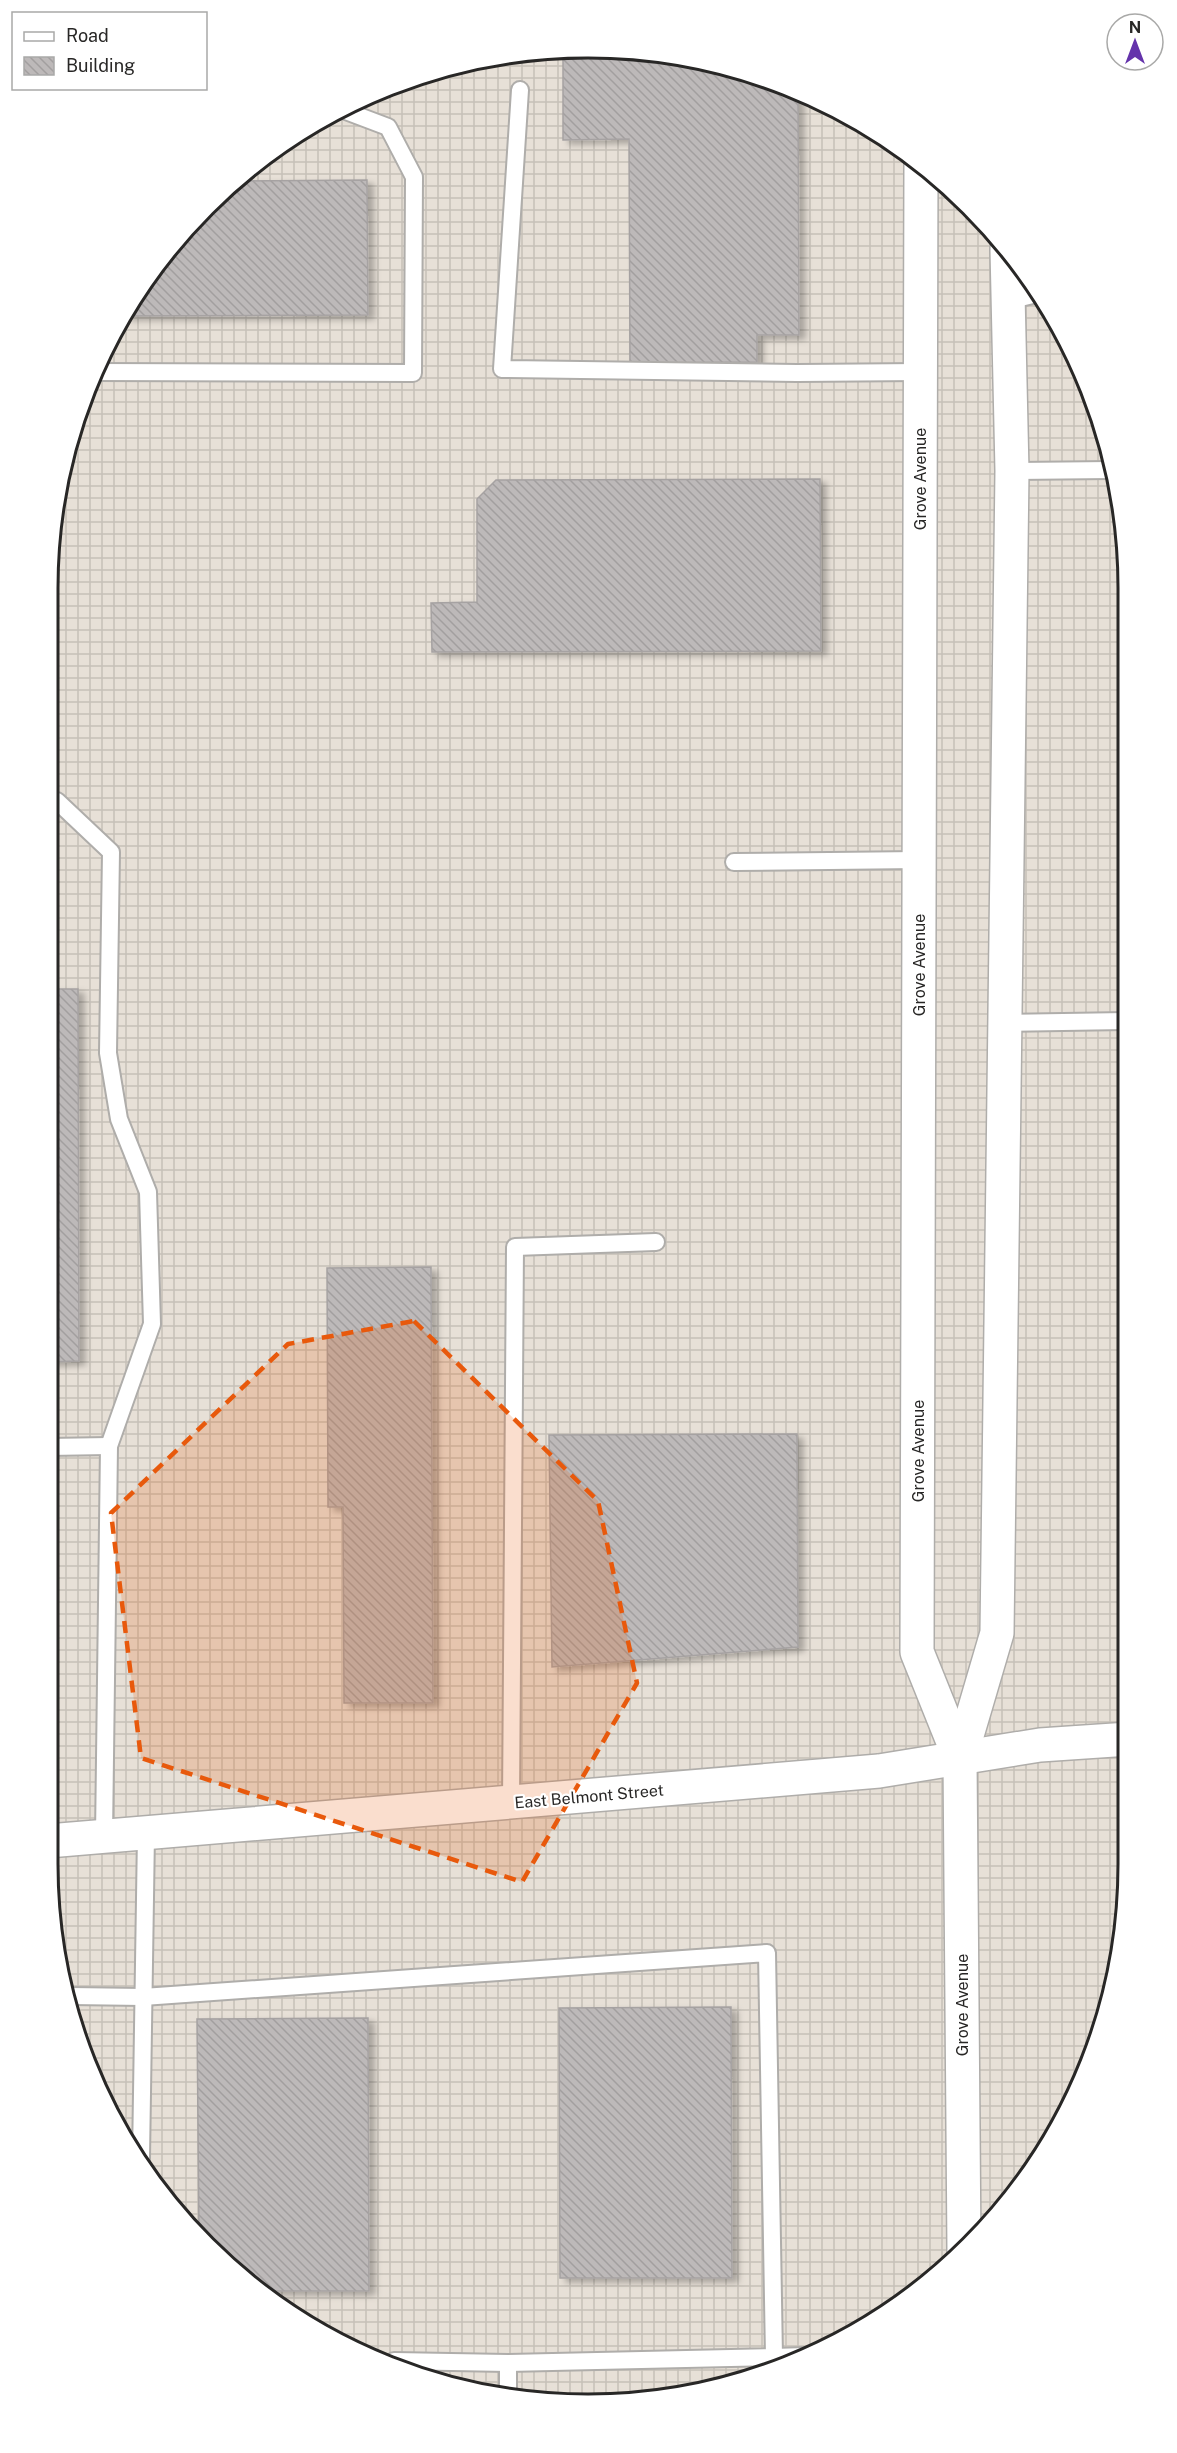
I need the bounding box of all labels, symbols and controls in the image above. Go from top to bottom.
legend [12,12,207,90]
north arrow [1105,12,1165,72]
text: N [1129,18,1141,37]
text: Road [66,25,109,46]
text: Building [66,55,135,76]
street label: Grove Avenue [911,428,930,530]
street label: Grove Avenue [910,914,929,1016]
street label: Grove Avenue [909,1400,928,1502]
street label: East Belmont Street [514,1781,665,1812]
street label: Grove Avenue [953,1954,972,2056]

